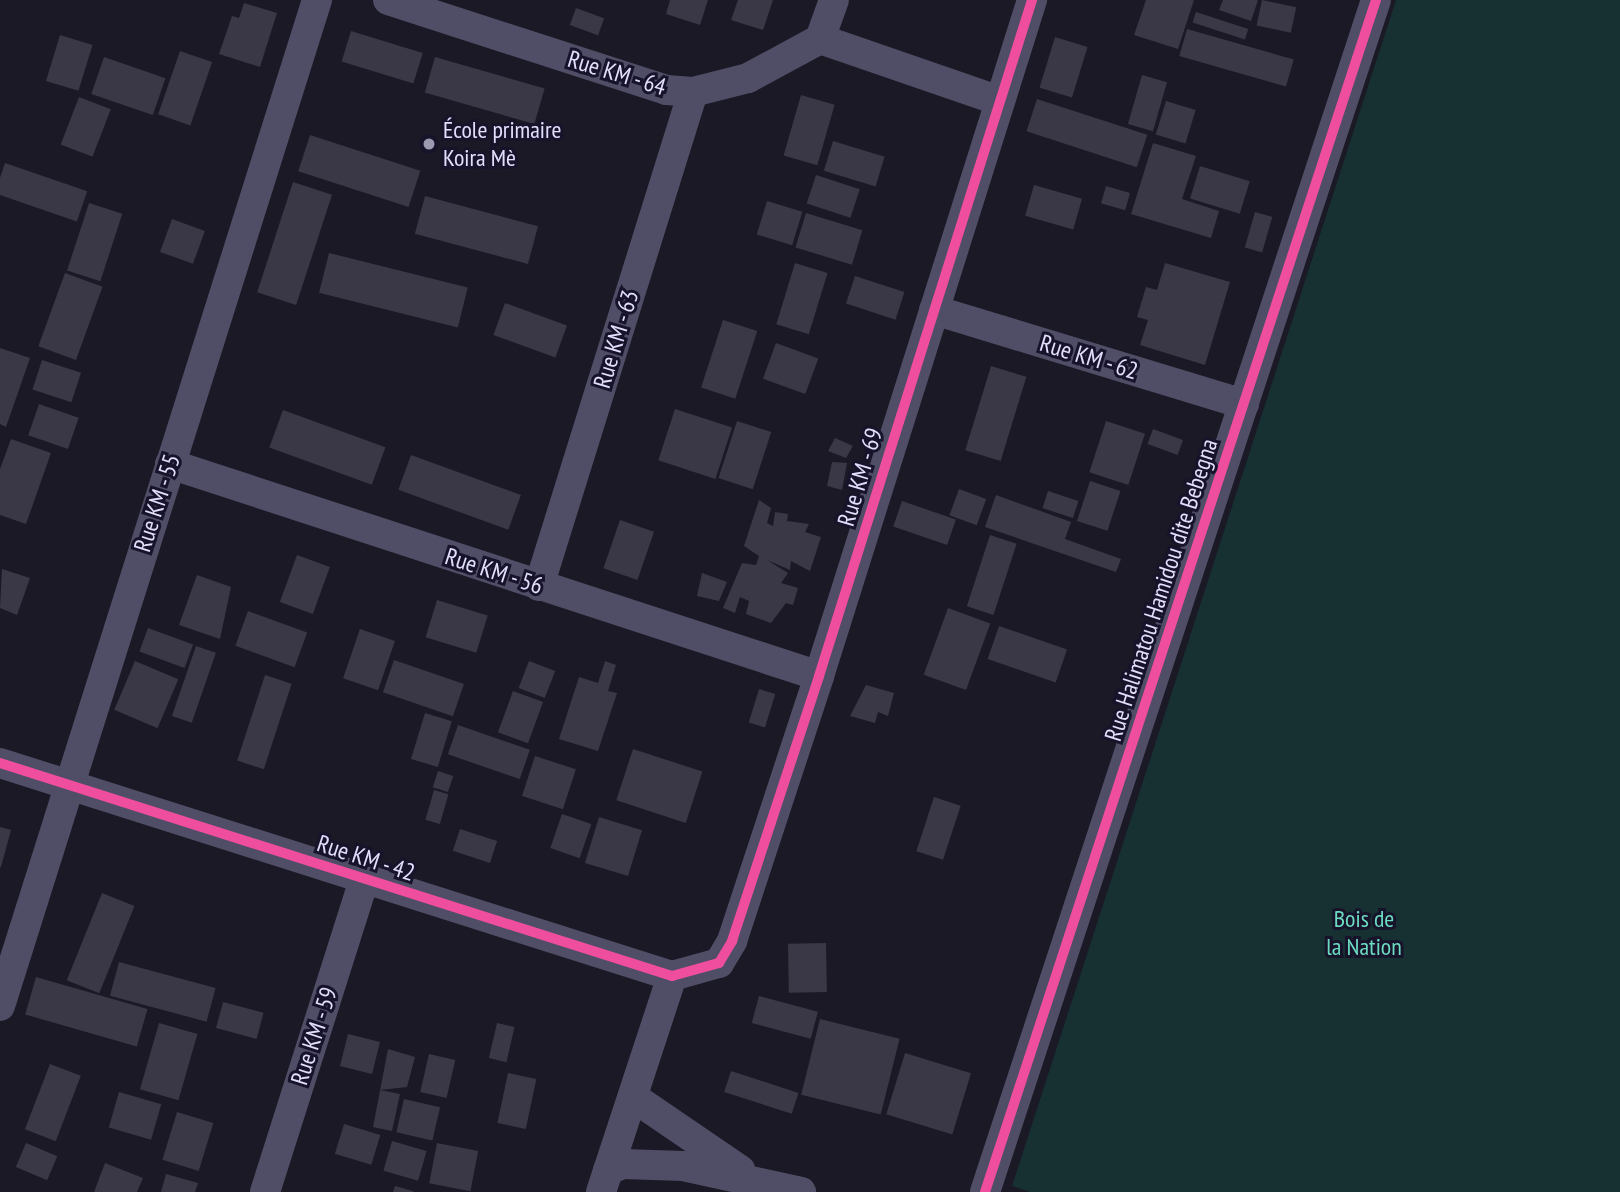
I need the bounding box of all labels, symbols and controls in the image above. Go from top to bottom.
street label: Rue KM - 64 [564,44,670,102]
place label: École primaire Koira Mè [443,116,562,172]
marker: École primaire Koira Mè [421,136,437,152]
street label: Rue KM - 63 [587,286,645,392]
street label: Rue KM - 62 [1036,328,1142,386]
street label: Rue KM - 69 [831,424,889,530]
street label: Rue Halimatou Hamidou dite Bebegna [1098,435,1224,745]
street label: Rue KM - 55 [127,450,187,556]
street label: Rue KM - 56 [441,541,547,601]
street label: Rue KM - 42 [313,828,419,888]
park label: Bois de la Nation [1326,905,1402,961]
street label: Rue KM - 59 [284,983,344,1089]

